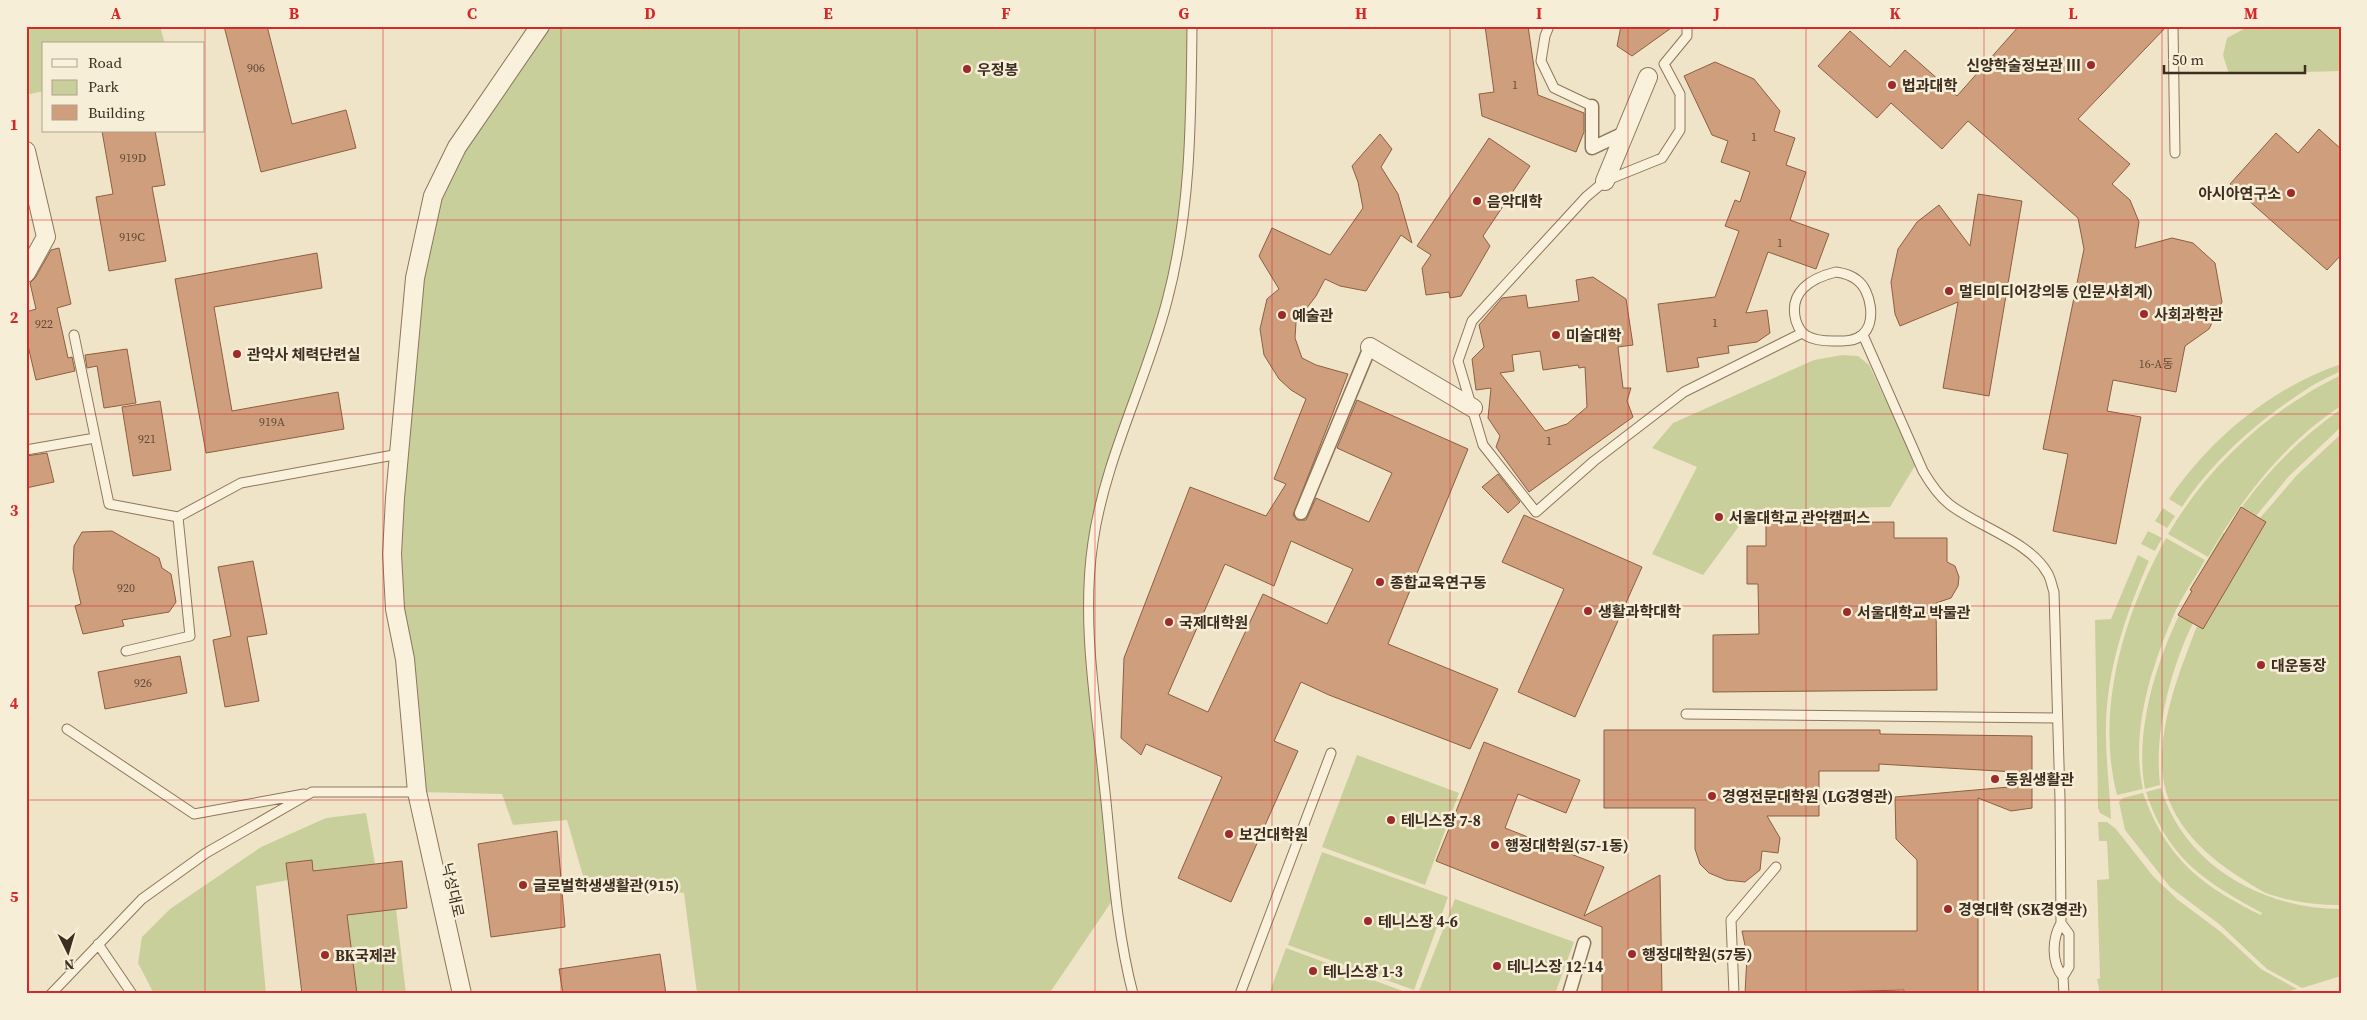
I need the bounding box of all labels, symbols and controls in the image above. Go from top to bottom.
text: A [111,2,122,24]
text: B [289,2,300,24]
text: C [467,2,477,24]
text: D [644,2,656,24]
text: E [823,2,833,24]
text: F [1001,2,1011,24]
text: G [1179,2,1190,24]
text: H [1355,2,1367,24]
text: I [1536,2,1542,24]
text: J [1713,2,1720,24]
text: K [1889,2,1901,24]
text: L [2068,2,2078,24]
text: M [2244,2,2258,24]
legend [42,42,205,132]
scale bar [2164,42,2306,74]
text: 50 m [2172,49,2204,70]
text: Road [88,52,122,73]
place label: 신양학술정보관 Ⅲ [1966,55,2081,76]
place label: 우정봉 [977,59,1019,80]
marker: 신양학술정보관 Ⅲ [2085,59,2097,71]
house number: 906 [247,60,265,76]
marker: 우정봉 [961,63,973,75]
place label: 법과대학 [1902,75,1957,96]
text: Park [88,76,120,97]
house number: 1 [1512,77,1518,93]
marker: 법과대학 [1886,79,1898,91]
text: Building [88,102,145,123]
text: 1 [10,113,18,135]
house number: 1 [1751,129,1757,145]
house number: 919D [120,150,146,166]
place label: 아시아연구소 [2198,183,2281,204]
marker: 아시아연구소 [2285,187,2297,199]
place label: 음악대학 [1487,191,1542,212]
marker: 음악대학 [1471,195,1483,207]
house number: 919C [119,229,145,245]
house number: 1 [1777,235,1783,251]
place label: 멀티미디어강의동 (인문사회계) [1959,281,2153,302]
marker: 멀티미디어강의동 (인문사회계) [1943,285,1955,297]
place label: 사회과학관 [2154,304,2223,325]
place label: 예술관 [1292,305,1334,326]
text: 2 [10,306,19,328]
marker: 사회과학관 [2138,308,2150,320]
marker: 예술관 [1276,309,1288,321]
house number: 1 [1712,315,1718,331]
house number: 922 [35,316,53,332]
place label: 미술대학 [1566,325,1621,346]
marker: 미술대학 [1550,329,1562,341]
place label: 관악사 체력단련실 [247,344,361,365]
marker: 관악사 체력단련실 [231,348,243,360]
house number: 16-A동 [2139,356,2173,372]
house number: 919A [259,414,285,430]
house number: 921 [138,431,156,447]
house number: 1 [1546,433,1552,449]
text: 3 [10,499,19,521]
place label: 서울대학교 관악캠퍼스 [1729,507,1870,528]
marker: 서울대학교 관악캠퍼스 [1713,511,1725,523]
place label: 종합교육연구동 [1390,572,1487,593]
marker: 종합교육연구동 [1374,576,1386,588]
house number: 920 [117,580,135,596]
place label: 생활과학대학 [1598,601,1681,622]
place label: 서울대학교 박물관 [1857,602,1971,623]
marker: 생활과학대학 [1582,605,1594,617]
marker: 서울대학교 박물관 [1841,606,1853,618]
place label: 국제대학원 [1179,612,1248,633]
marker: 국제대학원 [1163,616,1175,628]
place label: 대운동장 [2271,655,2326,676]
marker: 대운동장 [2255,659,2267,671]
house number: 926 [134,675,152,691]
text: 4 [10,692,19,714]
place label: 동원생활관 [2005,769,2074,790]
marker: 동원생활관 [1989,773,2001,785]
place label: 경영전문대학원 (LG경영관) [1722,786,1893,807]
marker: 경영전문대학원 (LG경영관) [1706,790,1718,802]
place label: 테니스장 7-8 [1401,810,1481,831]
marker: 테니스장 7-8 [1385,814,1397,826]
place label: 보건대학원 [1239,824,1308,845]
marker: 보건대학원 [1223,828,1235,840]
place label: 행정대학원(57-1동) [1505,835,1629,856]
marker: 행정대학원(57-1동) [1489,839,1501,851]
street label: 낙성대로 [437,861,469,919]
place label: 글로벌학생생활관(915) [533,875,679,896]
marker: 글로벌학생생활관(915) [517,879,529,891]
text: 5 [10,885,19,907]
place label: 경영대학 (SK경영관) [1958,899,2088,920]
marker: 경영대학 (SK경영관) [1942,903,1954,915]
place label: 테니스장 4-6 [1378,911,1458,932]
marker: 테니스장 4-6 [1362,915,1374,927]
north arrow [42,928,92,978]
place label: 행정대학원(57동) [1642,944,1752,965]
place label: BK국제관 [335,945,397,966]
marker: 행정대학원(57동) [1626,948,1638,960]
marker: BK국제관 [319,949,331,961]
text: N [63,955,75,975]
place label: 테니스장 12-14 [1507,956,1603,977]
marker: 테니스장 12-14 [1491,960,1503,972]
place label: 테니스장 1-3 [1323,961,1403,982]
marker: 테니스장 1-3 [1307,965,1319,977]

